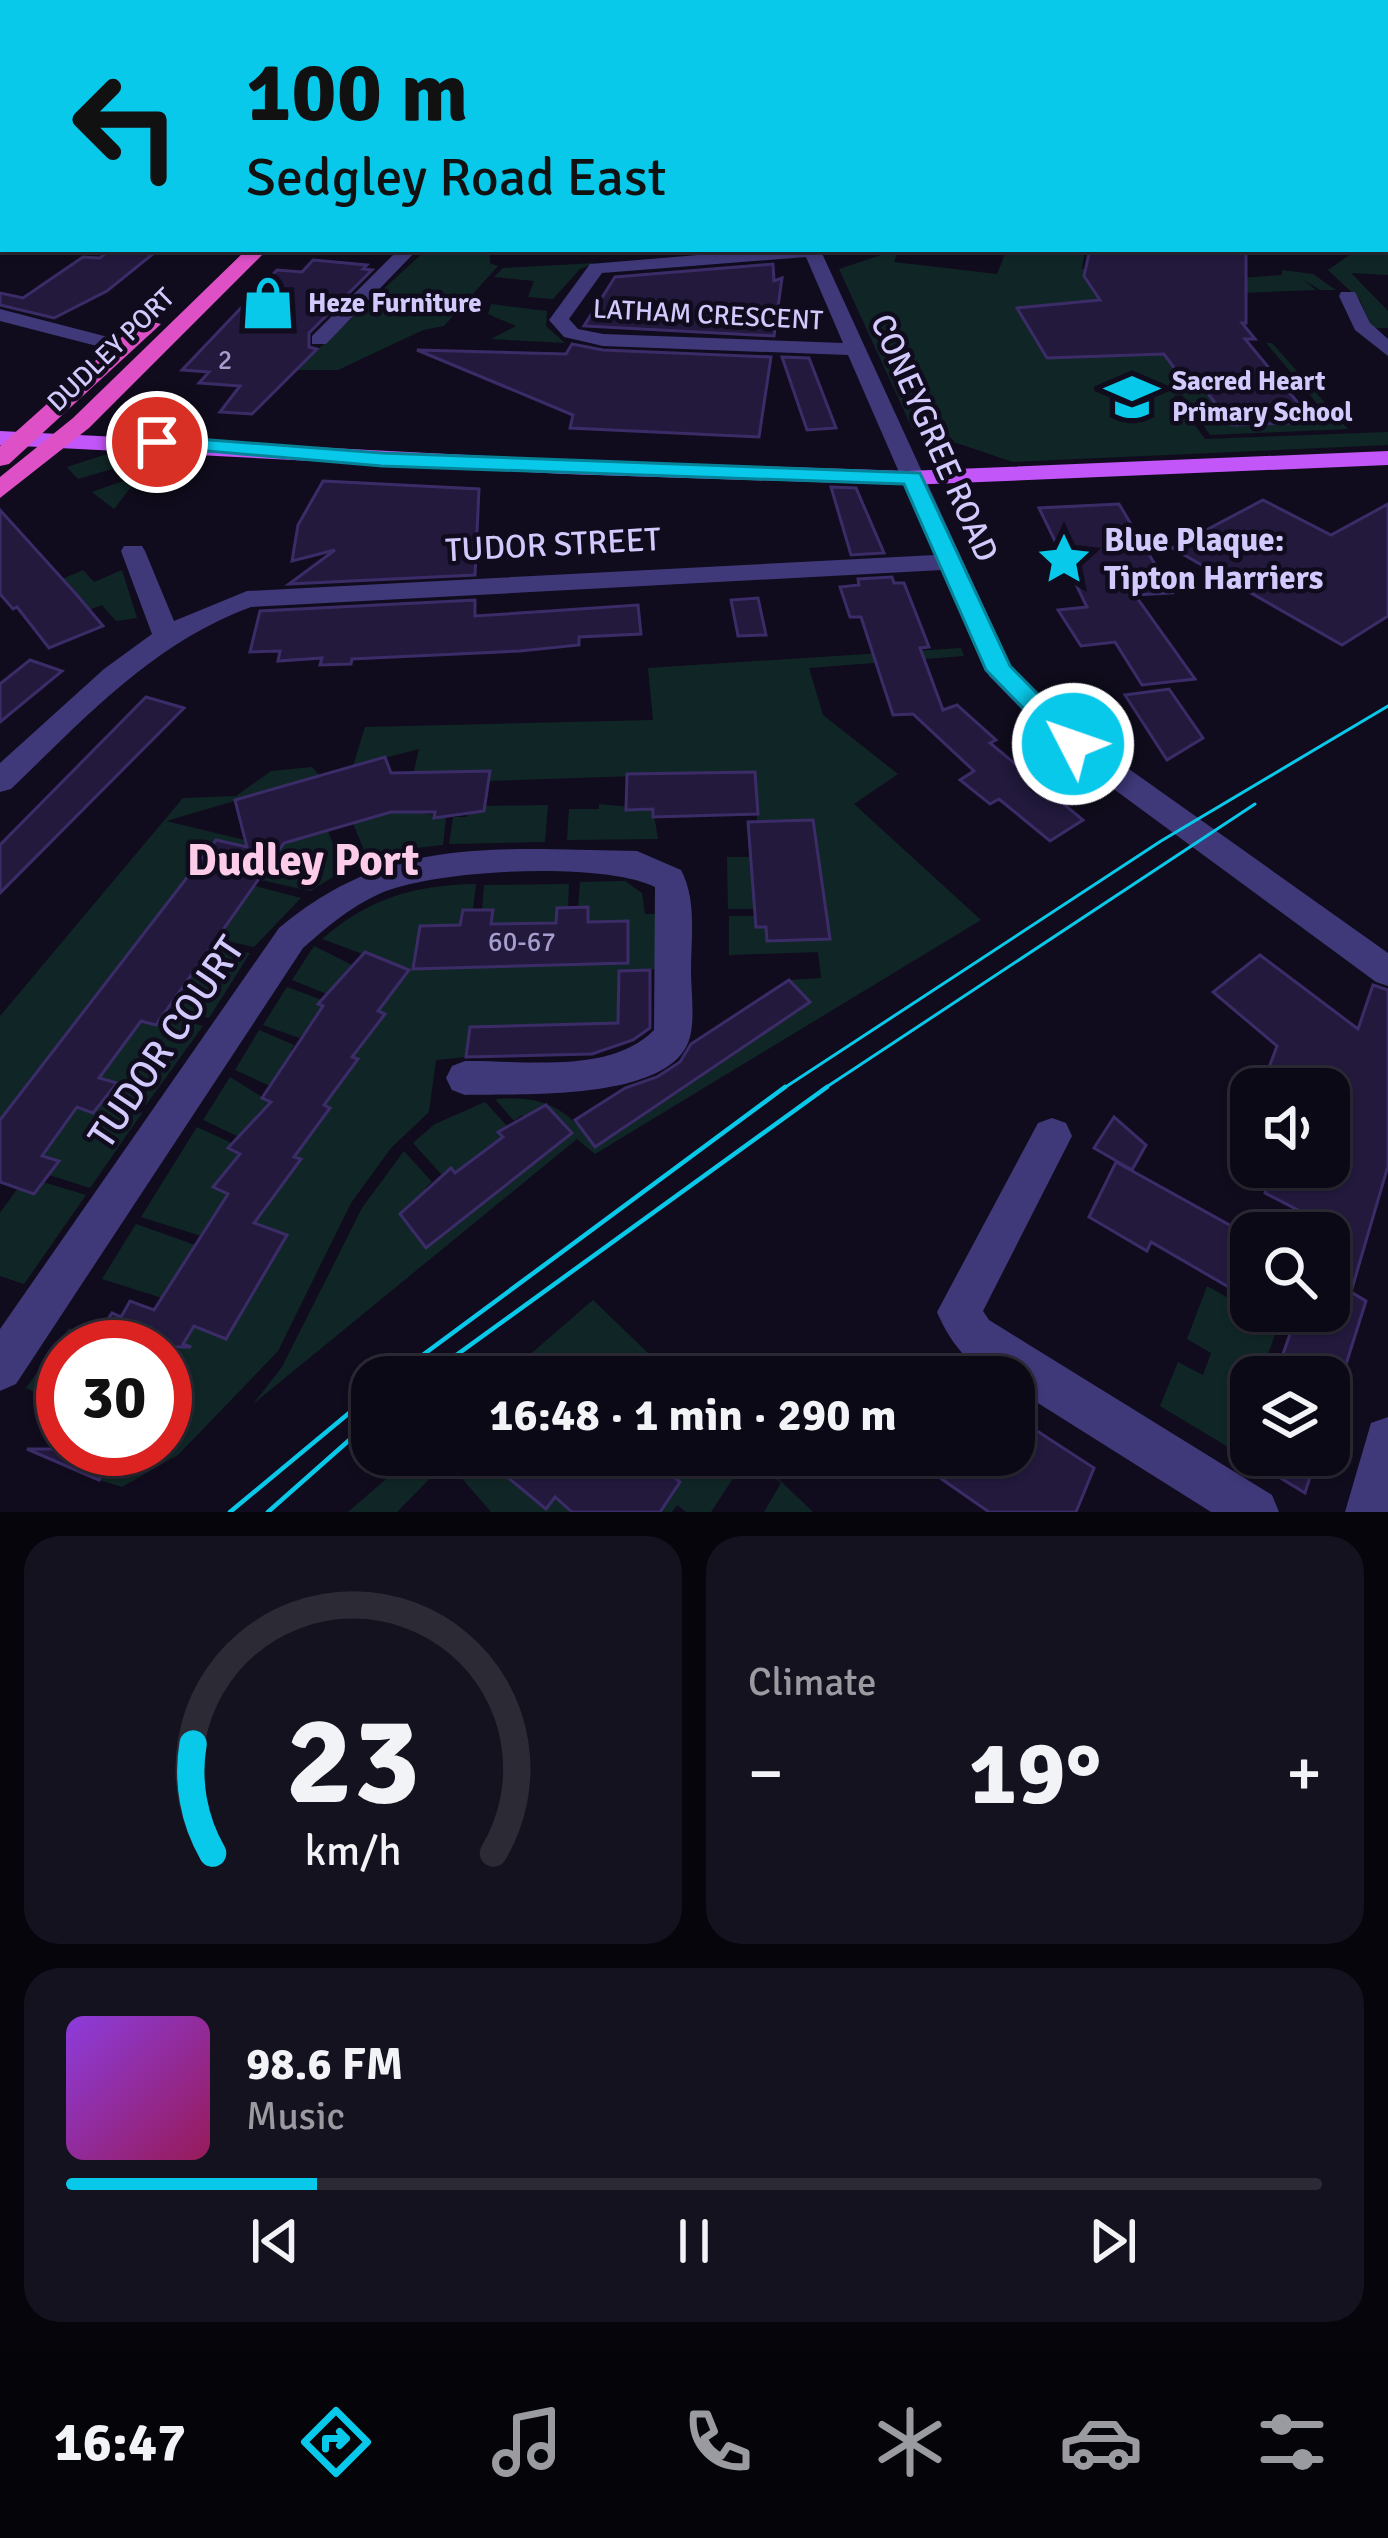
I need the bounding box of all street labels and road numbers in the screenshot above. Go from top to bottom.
street label: DUDLEY PORT [41,281,182,419]
street label: LATHAM CRESCENT [592,292,825,338]
street label: CONEYGREE ROAD [861,308,1007,568]
street label: TUDOR STREET [444,519,662,571]
street label: TUDOR COURT [78,927,254,1157]

